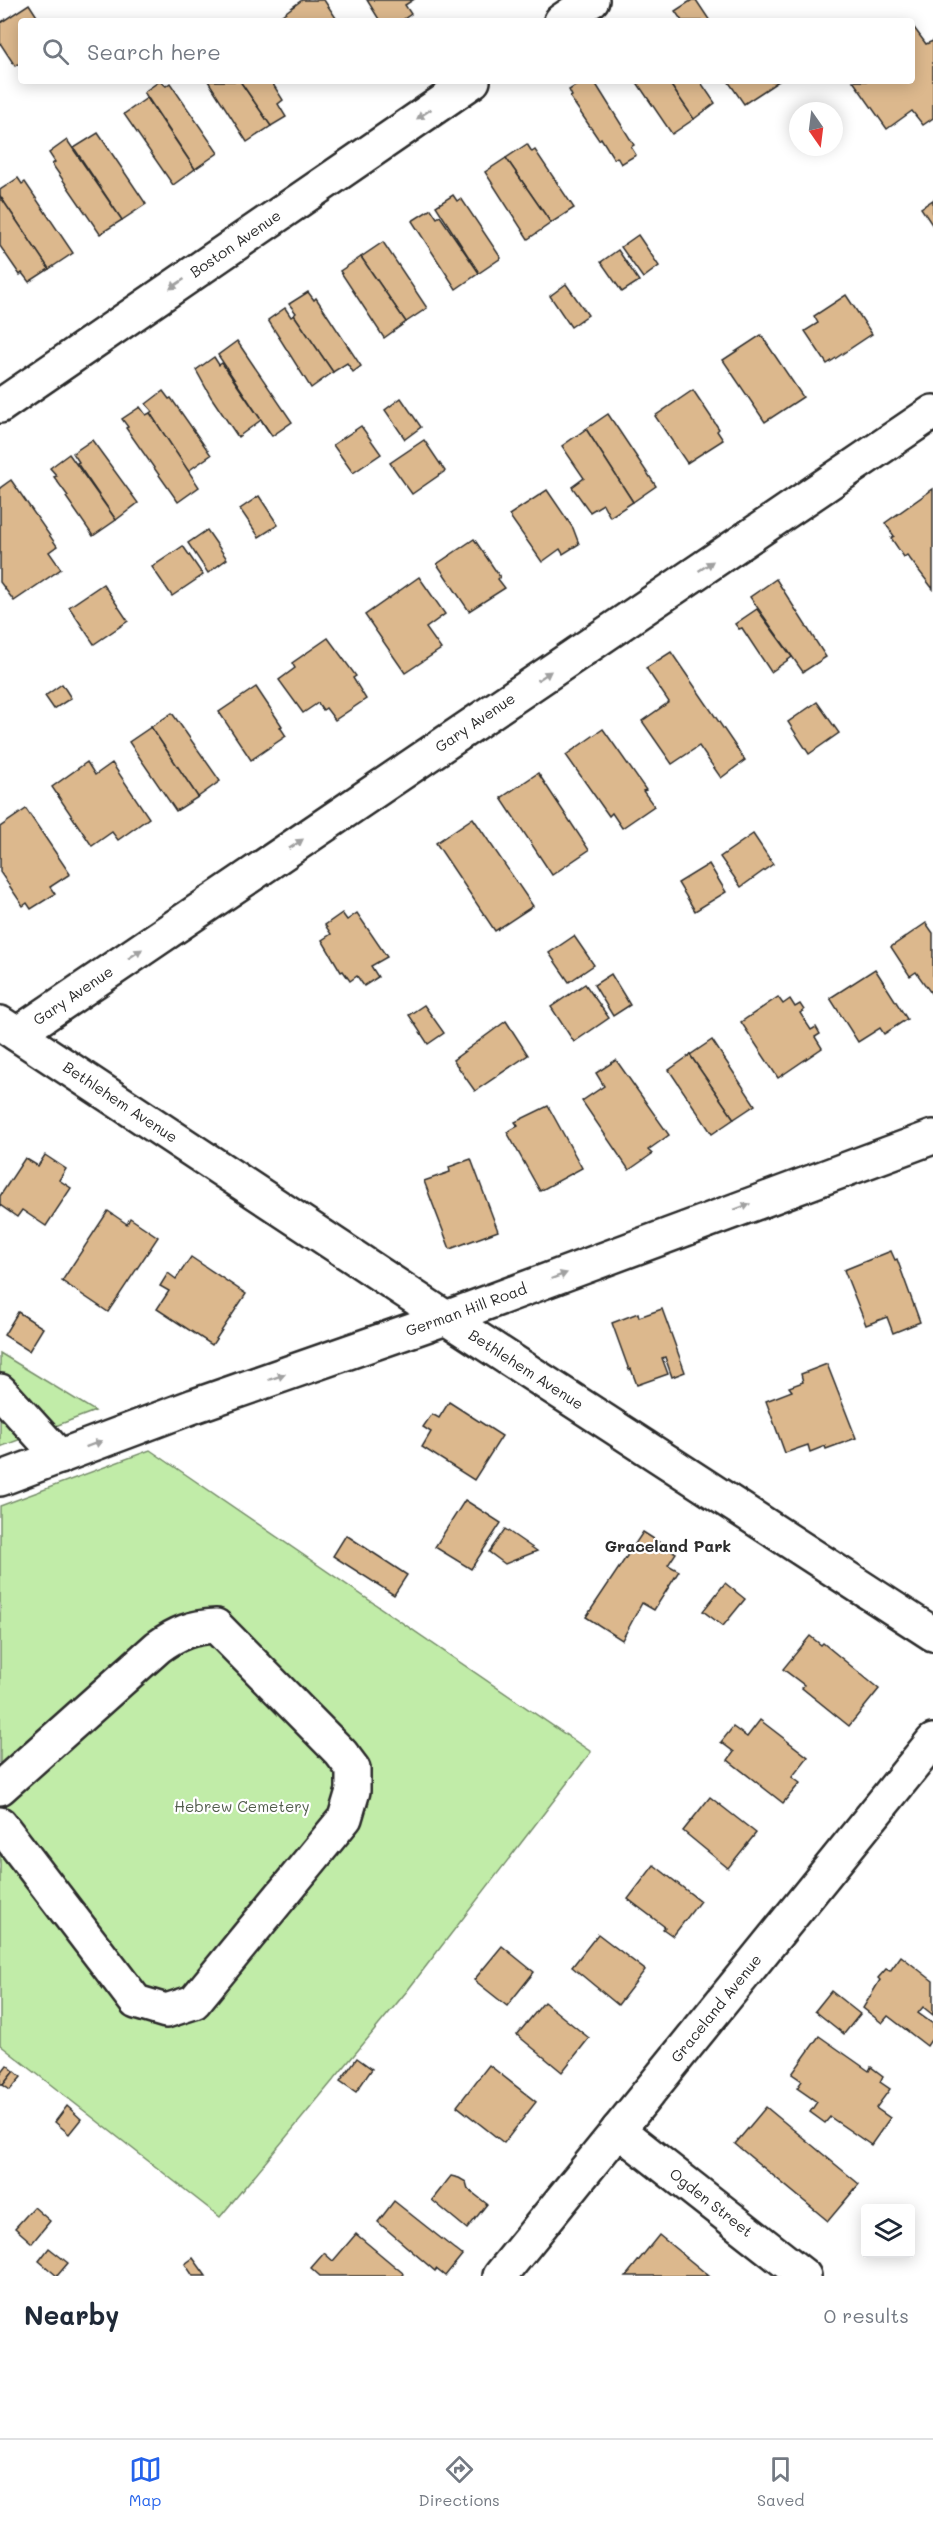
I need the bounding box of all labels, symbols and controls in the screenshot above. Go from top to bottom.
search box [18,18,915,84]
icon: search [39,35,72,68]
text: Search here [87,37,221,66]
north arrow [789,102,843,156]
one-way arrow [417,108,433,120]
street label: Boston Avenue [186,205,285,282]
one-way arrow [170,278,186,290]
one-way arrow [697,560,713,572]
one-way arrow [536,670,552,682]
street label: Gary Avenue [431,688,519,756]
one-way arrow [288,839,304,850]
one-way arrow [126,948,142,960]
street label: Gary Avenue [29,961,117,1029]
street label: Bethlehem Avenue [60,1057,182,1147]
one-way arrow [733,1202,751,1211]
one-way arrow [551,1270,569,1280]
street label: German Hill Road [403,1278,529,1340]
street label: Bethlehem Avenue [465,1324,588,1414]
one-way arrow [268,1372,286,1382]
one-way arrow [85,1439,103,1448]
district label: Graceland Park [605,1535,731,1556]
park label: Hebrew Cemetery [174,1796,310,1816]
street label: Graceland Avenue [666,1950,766,2066]
street label: Ogden Street [666,2163,757,2241]
map controls [861,2204,915,2258]
button: layers [861,2204,915,2258]
text: Nearby [24,2298,119,2332]
text: 0 results [824,2302,909,2328]
tab: Map [129,2453,162,2510]
tab: Directions [419,2453,500,2510]
tab: Saved [757,2453,804,2510]

